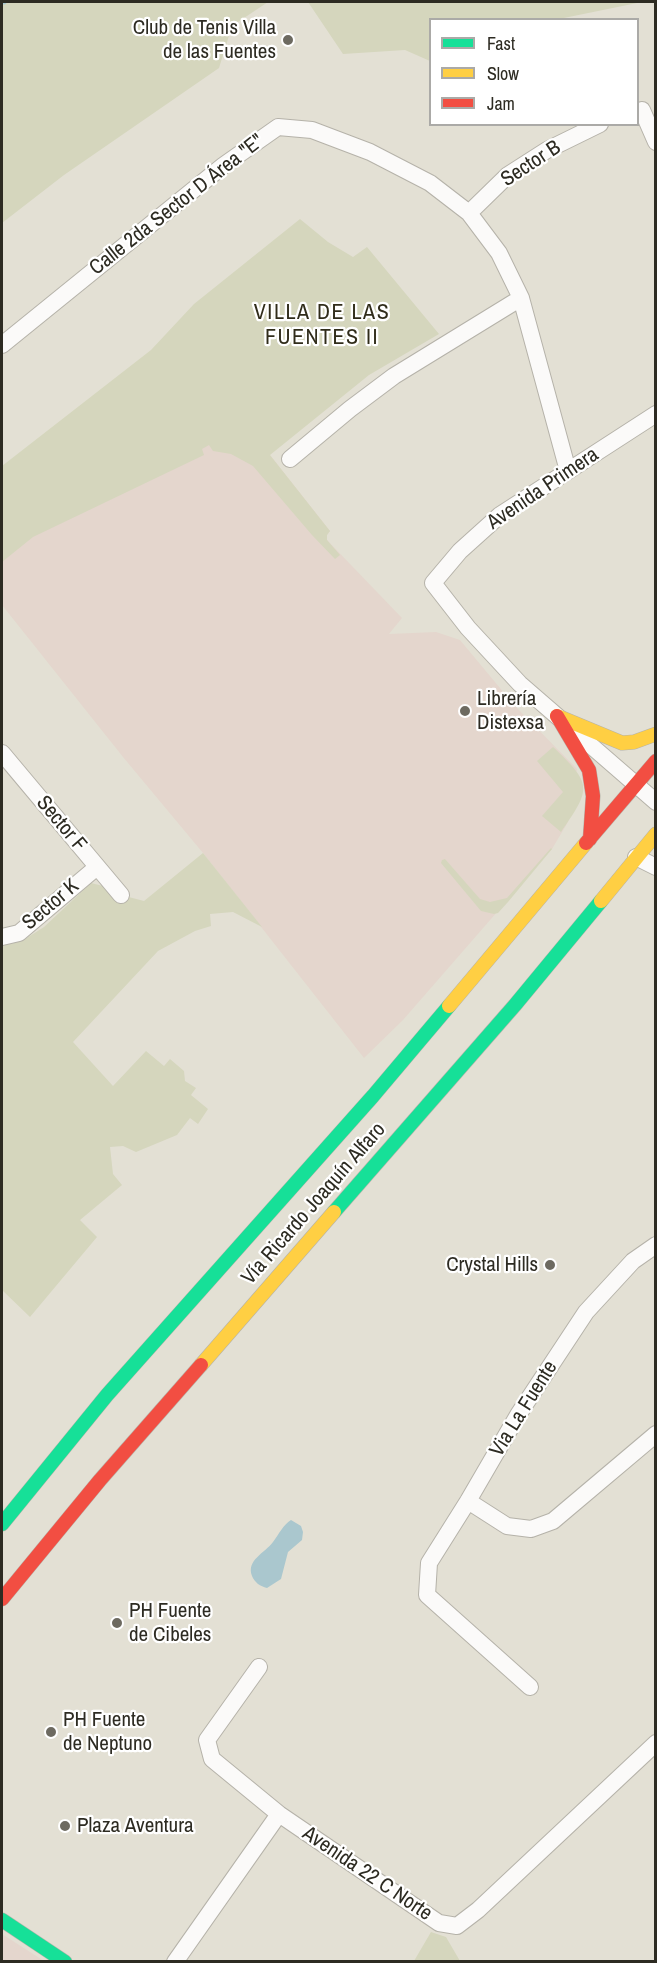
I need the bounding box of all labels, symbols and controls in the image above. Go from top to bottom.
place label: Club de Tenis Villa de las Fuentes [133,15,276,65]
legend [429,18,639,126]
text: Fast [487,31,515,56]
marker: Club de Tenis Villa de las Fuentes [281,33,295,47]
text: Slow [487,61,519,86]
text: Jam [487,91,515,116]
street label: Calle 2da Sector D Área "E" [85,129,269,281]
street label: Sector B [496,135,566,193]
district label: VILLA DE LAS FUENTES II [254,300,390,352]
street label: Avenida Primera [483,443,603,535]
place label: Librería Distexsa [477,686,544,736]
marker: Librería Distexsa [458,704,472,718]
street label: Sector F [30,791,92,857]
street label: Sector K [18,874,84,936]
street label: Vía Ricardo Joaquín Alfaro [237,1118,391,1290]
place label: Crystal Hills [446,1252,538,1278]
marker: Crystal Hills [543,1258,557,1272]
street label: Via La Fuente [485,1357,563,1461]
place label: PH Fuente de Cibeles [129,1598,211,1648]
marker: PH Fuente de Cibeles [110,1616,124,1630]
place label: PH Fuente de Neptuno [63,1707,152,1757]
marker: PH Fuente de Neptuno [44,1725,58,1739]
place label: Plaza Aventura [77,1813,193,1839]
marker: Plaza Aventura [58,1819,72,1833]
street label: Avenida 22 C Norte [297,1821,437,1927]

